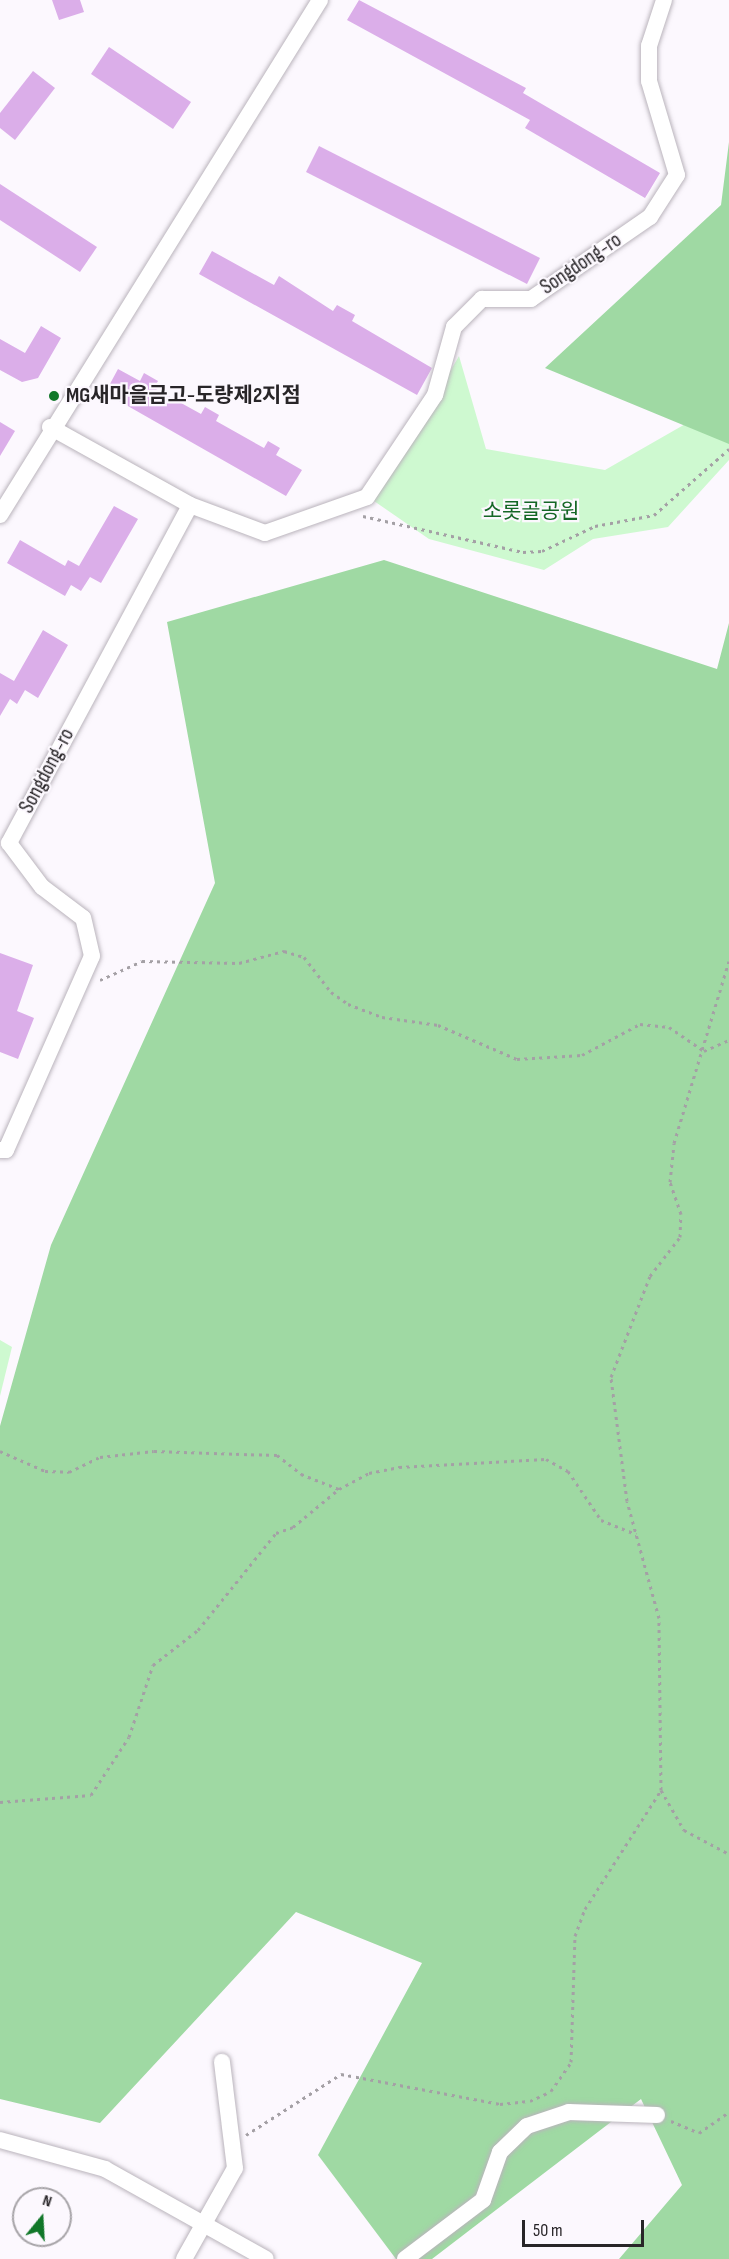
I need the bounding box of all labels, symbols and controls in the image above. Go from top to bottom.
street label: Songdong-ro [536,228,626,300]
place label: MG새마을금고-도량제2지점 [66,383,301,409]
marker: MG새마을금고-도량제2지점 [47,389,61,403]
park label: 소롯골공원 [483,499,579,525]
street label: Songdong-ro [14,724,80,818]
north arrow [12,2187,72,2247]
text: N [40,2191,54,2212]
scale bar [525,2208,646,2246]
text: 50 m [533,2220,563,2241]

